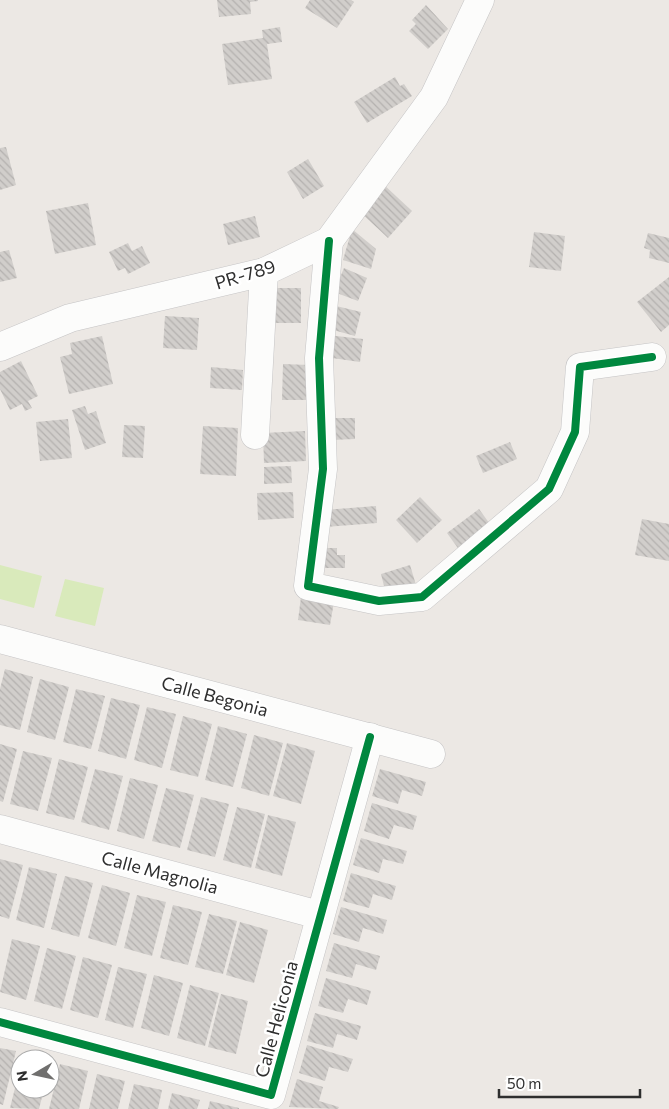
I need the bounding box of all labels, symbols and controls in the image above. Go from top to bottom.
street label: PR-789 [212,254,278,294]
street label: Calle Begonia [159,671,271,721]
street label: Calle Magnolia [99,846,221,898]
street label: Calle Heliconia [250,958,302,1080]
north arrow [10,1049,60,1099]
scale bar [499,1066,640,1098]
text: N [12,1070,31,1083]
text: 50 m [507,1074,541,1092]

